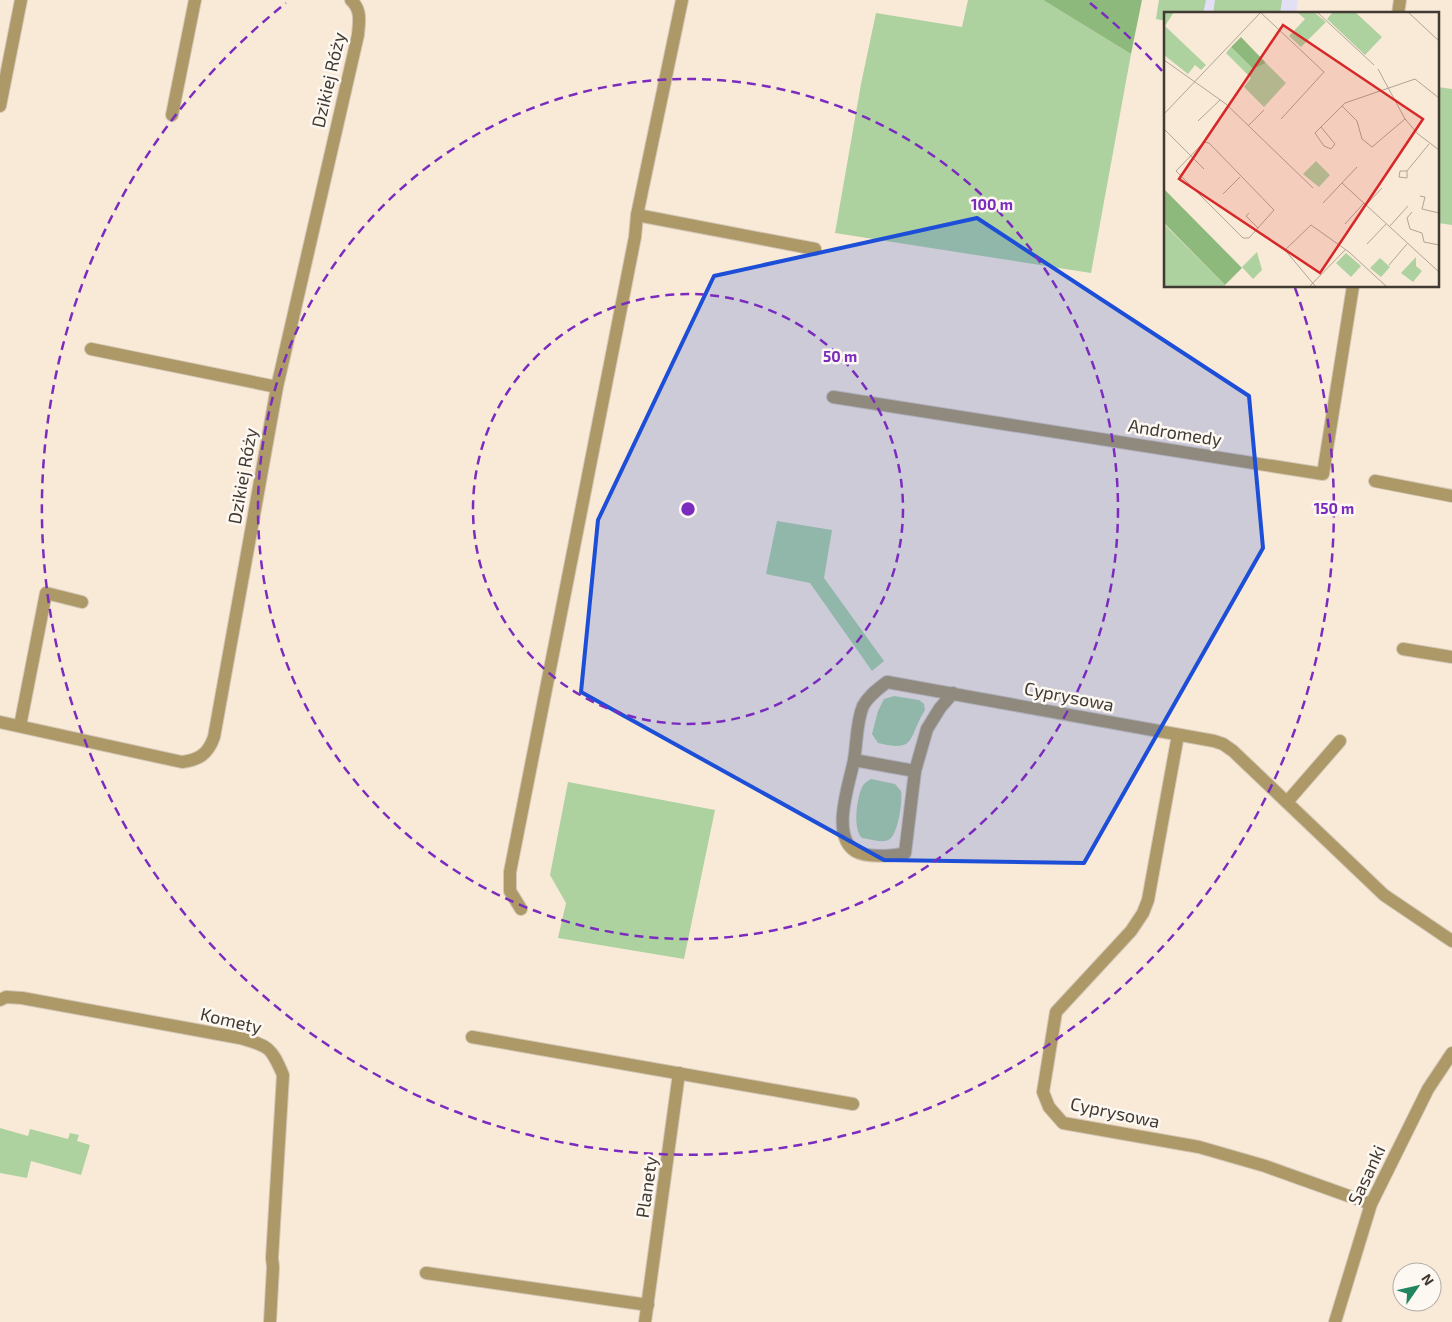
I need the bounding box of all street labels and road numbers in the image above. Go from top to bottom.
street label: Dzikiej Róży [306,29,350,130]
street label: Andromedy [1127,414,1224,450]
street label: Dzikiej Róży [223,426,261,526]
street label: Cyprysowa [1023,677,1116,715]
street label: Komety [198,1002,265,1038]
street label: Cyprysowa [1069,1092,1162,1132]
street label: Sasanki [1343,1141,1389,1208]
street label: Planety [631,1154,661,1219]

